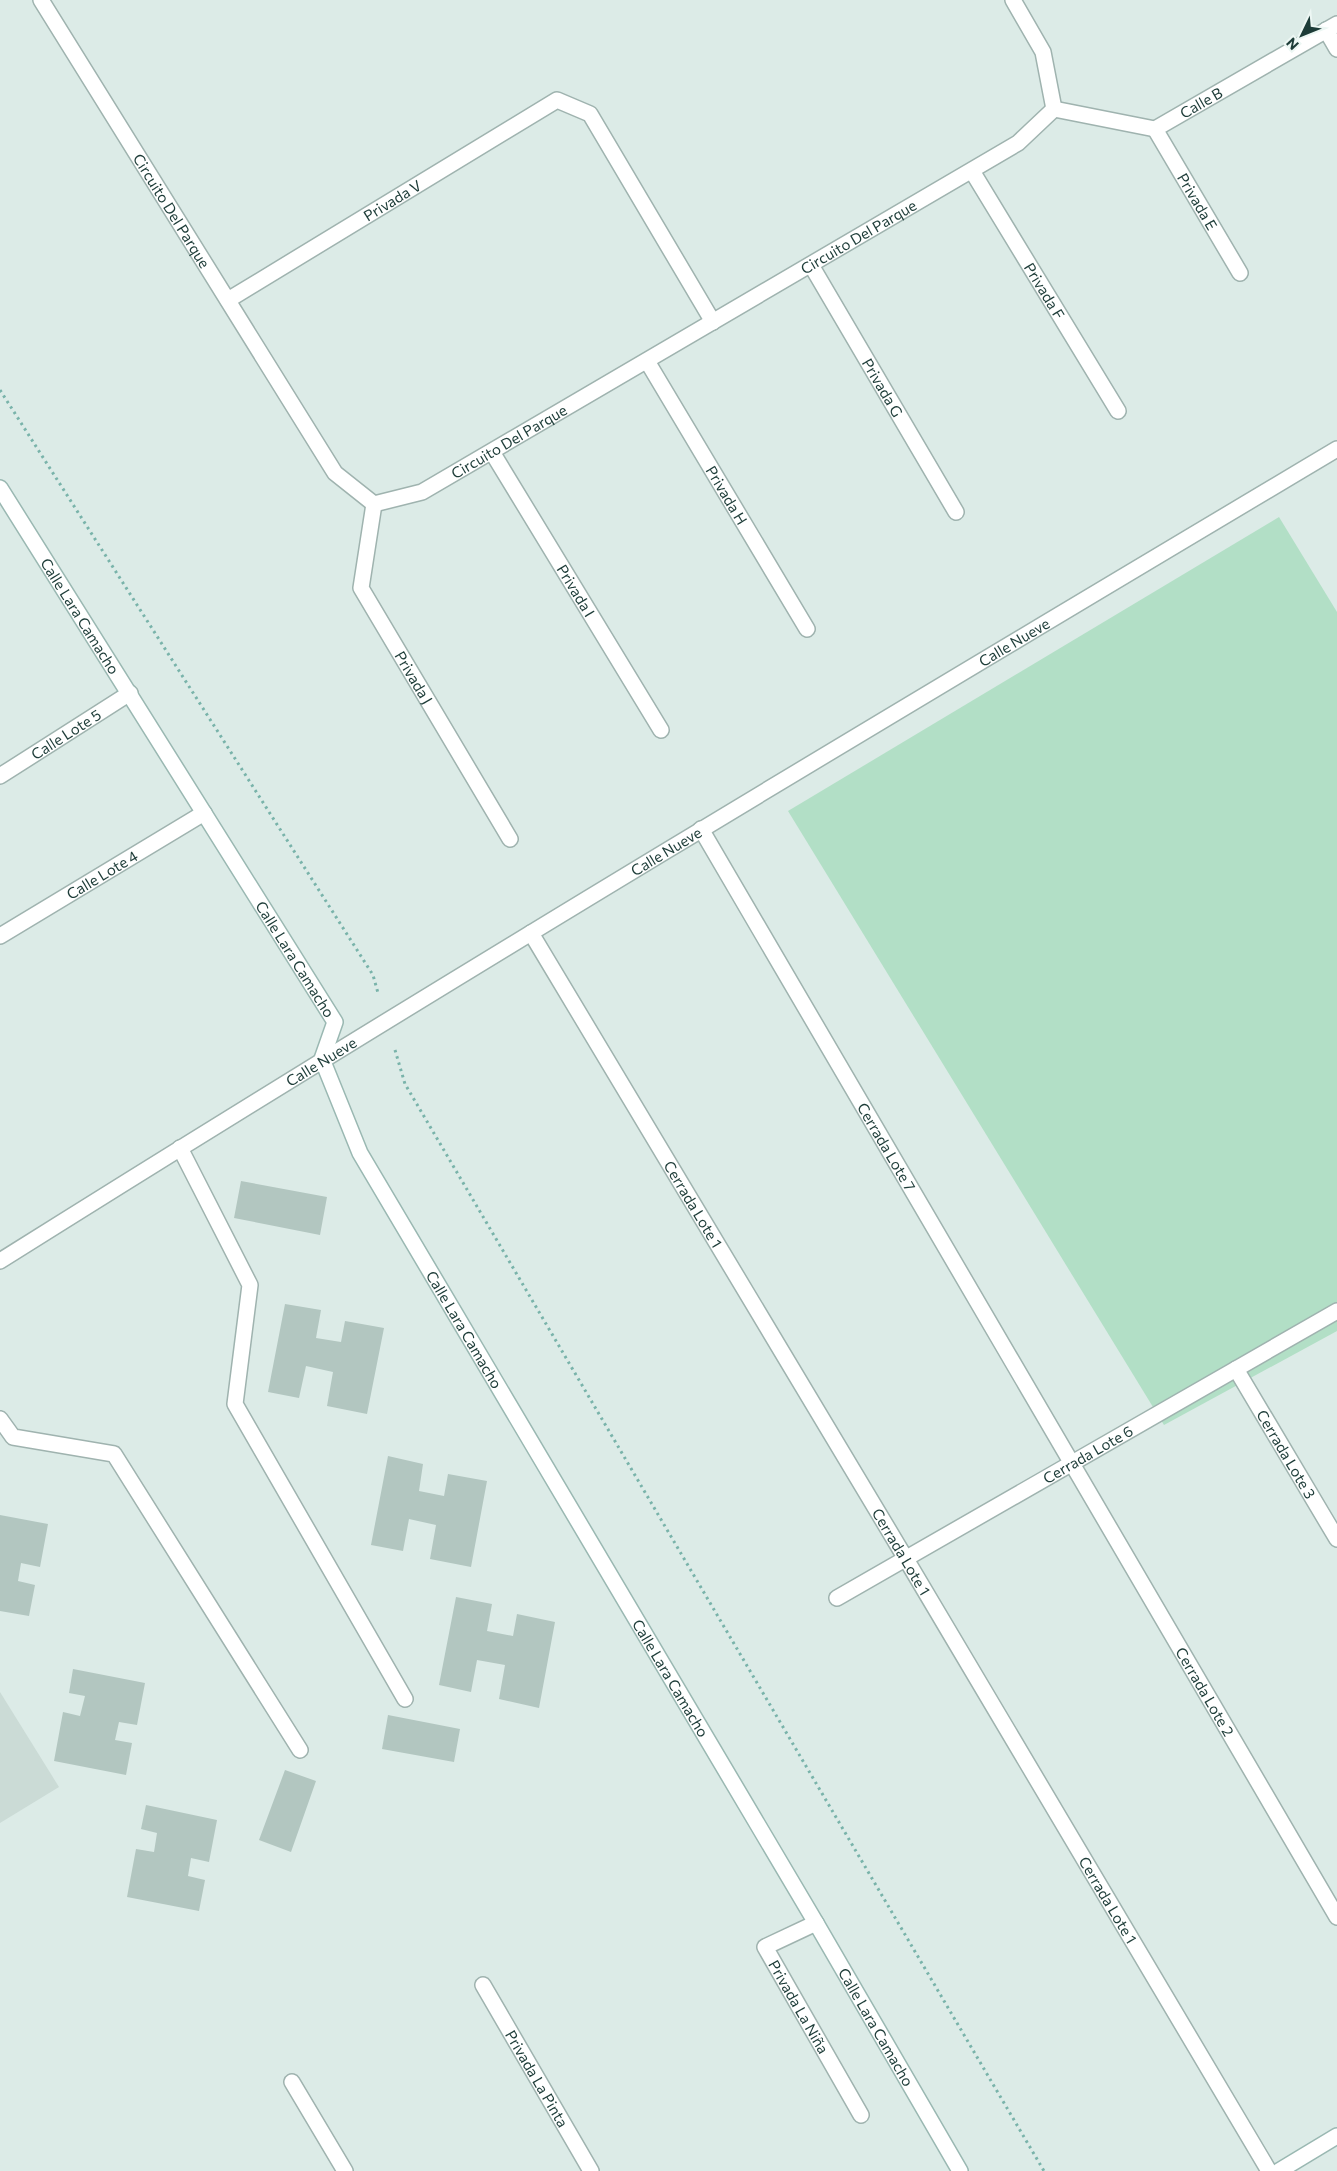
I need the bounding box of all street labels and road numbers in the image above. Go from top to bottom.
street label: Calle B [1176,83,1226,122]
street label: Circuito Del Parque [130,150,214,271]
street label: Privada E [1174,170,1222,233]
street label: Privada V [360,176,424,225]
street label: Circuito Del Parque [797,196,919,277]
street label: Privada F [1021,259,1069,322]
street label: Privada G [859,355,907,420]
street label: Circuito Del Parque [448,400,570,482]
street label: Privada H [702,462,751,528]
street label: Calle Lara Camacho [37,555,123,677]
street label: Privada I [553,561,599,620]
street label: Calle Nueve [975,614,1053,670]
street label: Privada J [391,648,437,707]
street label: Calle Lote 5 [27,705,104,763]
street label: Calle Nueve [627,823,705,879]
street label: Calle Lote 4 [63,846,141,903]
street label: Calle Lara Camacho [252,898,339,1020]
street label: Calle Nueve [282,1033,360,1090]
street label: Cerrada Lote 7 [854,1099,920,1194]
street label: Cerrada Lote 1 [660,1157,726,1251]
street label: Calle Lara Camacho [423,1267,506,1392]
street label: Cerrada Lote 3 [1253,1406,1320,1502]
street label: Cerrada Lote 6 [1039,1421,1136,1487]
street label: Cerrada Lote 1 [869,1505,934,1598]
street label: Calle Lara Camacho [629,1616,713,1740]
street label: Cerrada Lote 2 [1172,1644,1238,1739]
street label: Cerrada Lote 1 [1075,1853,1141,1947]
street label: Privada La Niña [765,1957,833,2057]
street label: Calle Lara Camacho [835,1965,918,2089]
street label: Privada La Pinta [502,2027,572,2130]

